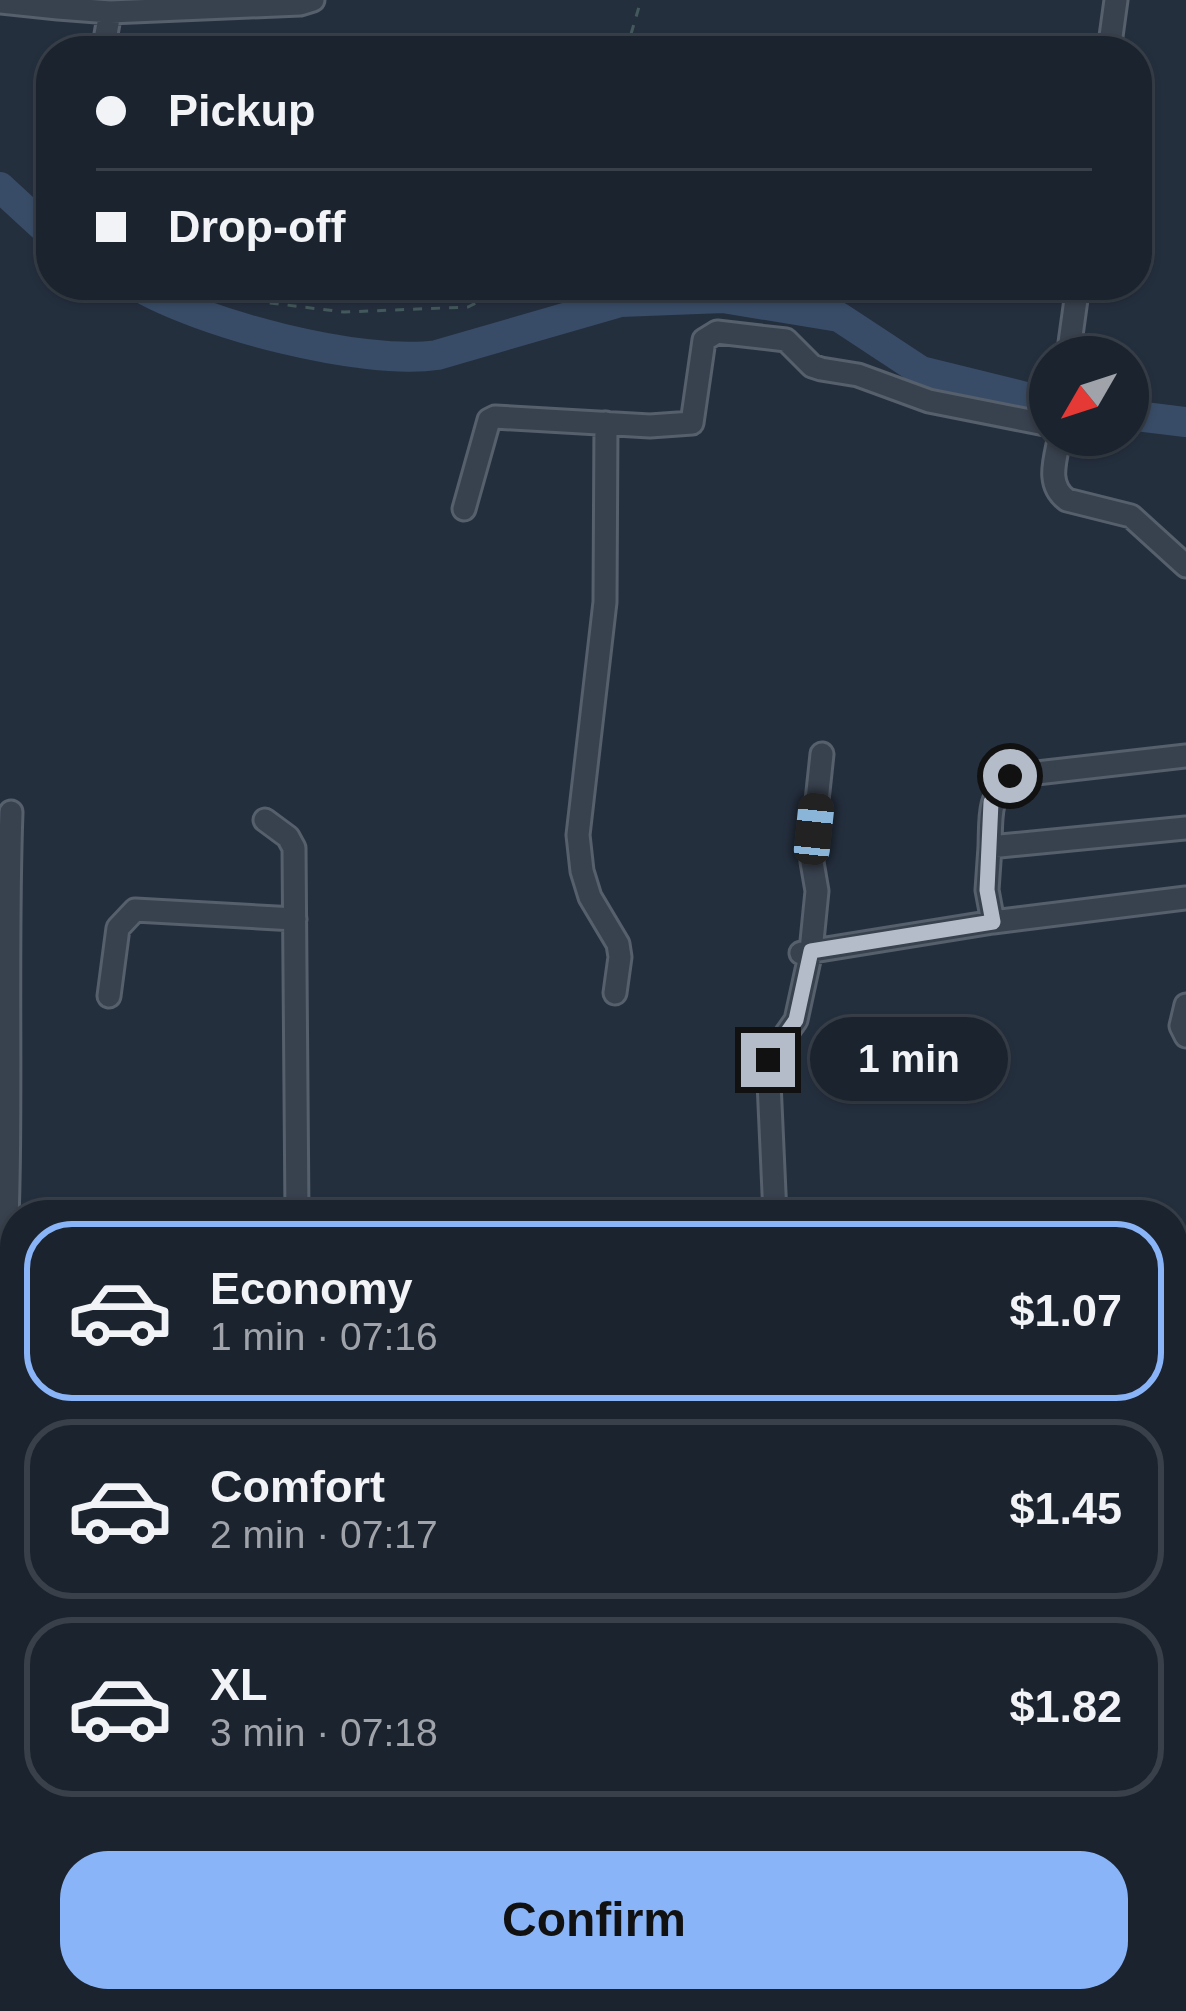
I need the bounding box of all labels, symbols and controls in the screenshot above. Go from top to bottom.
text: Pickup [168,85,316,136]
text: Drop-off [168,201,345,252]
north arrow [1029,336,1149,456]
map controls [1029,336,1149,456]
route start [983,749,1037,803]
car [792,791,836,867]
callout: 1 min [810,1018,1008,1102]
route end [741,1033,795,1087]
text: 1 min [858,1037,960,1080]
icon: car [66,1257,174,1365]
text: Economy [210,1263,413,1314]
text: $1.07 [1009,1285,1122,1336]
text: 1 min · 07:16 [210,1315,438,1358]
icon: car [66,1455,174,1563]
text: Comfort [210,1461,385,1512]
text: $1.45 [1009,1483,1122,1534]
text: 2 min · 07:17 [210,1513,438,1556]
icon: car [66,1653,174,1761]
text: XL [210,1659,268,1710]
text: $1.82 [1009,1681,1122,1732]
text: 3 min · 07:18 [210,1711,438,1754]
button: Confirm [60,1851,1128,1989]

